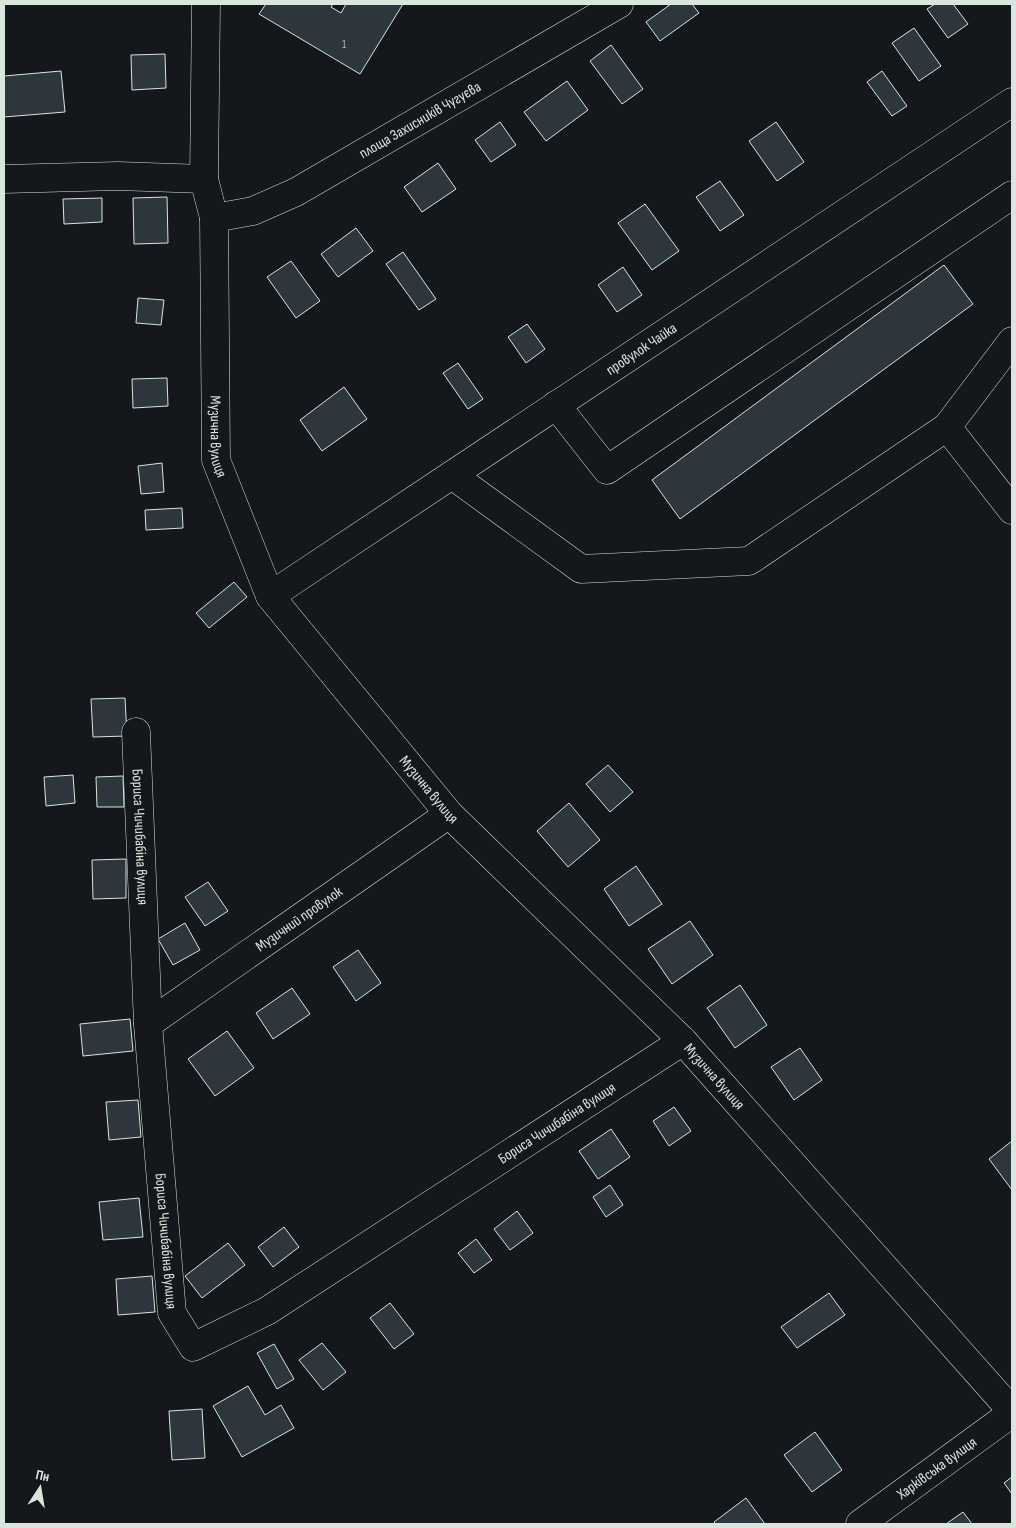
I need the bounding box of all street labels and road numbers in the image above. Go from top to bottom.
street label: площа Захисників Чугуєва [356,77,485,163]
street label: провулок Чайка [602,319,681,380]
street label: Музична вулиця [205,395,231,480]
street label: Музична вулиця [395,752,462,828]
street label: Бориса Чичибабіна вулиця [128,768,152,906]
street label: Музичний провулок [252,882,347,956]
street label: Музична вулиця [680,1040,749,1114]
street label: Бориса Чичибабіна вулиця [495,1078,620,1168]
street label: Бориса Чичибабіна вулиця [150,1172,181,1310]
street label: Харківська вулиця [892,1433,981,1504]

